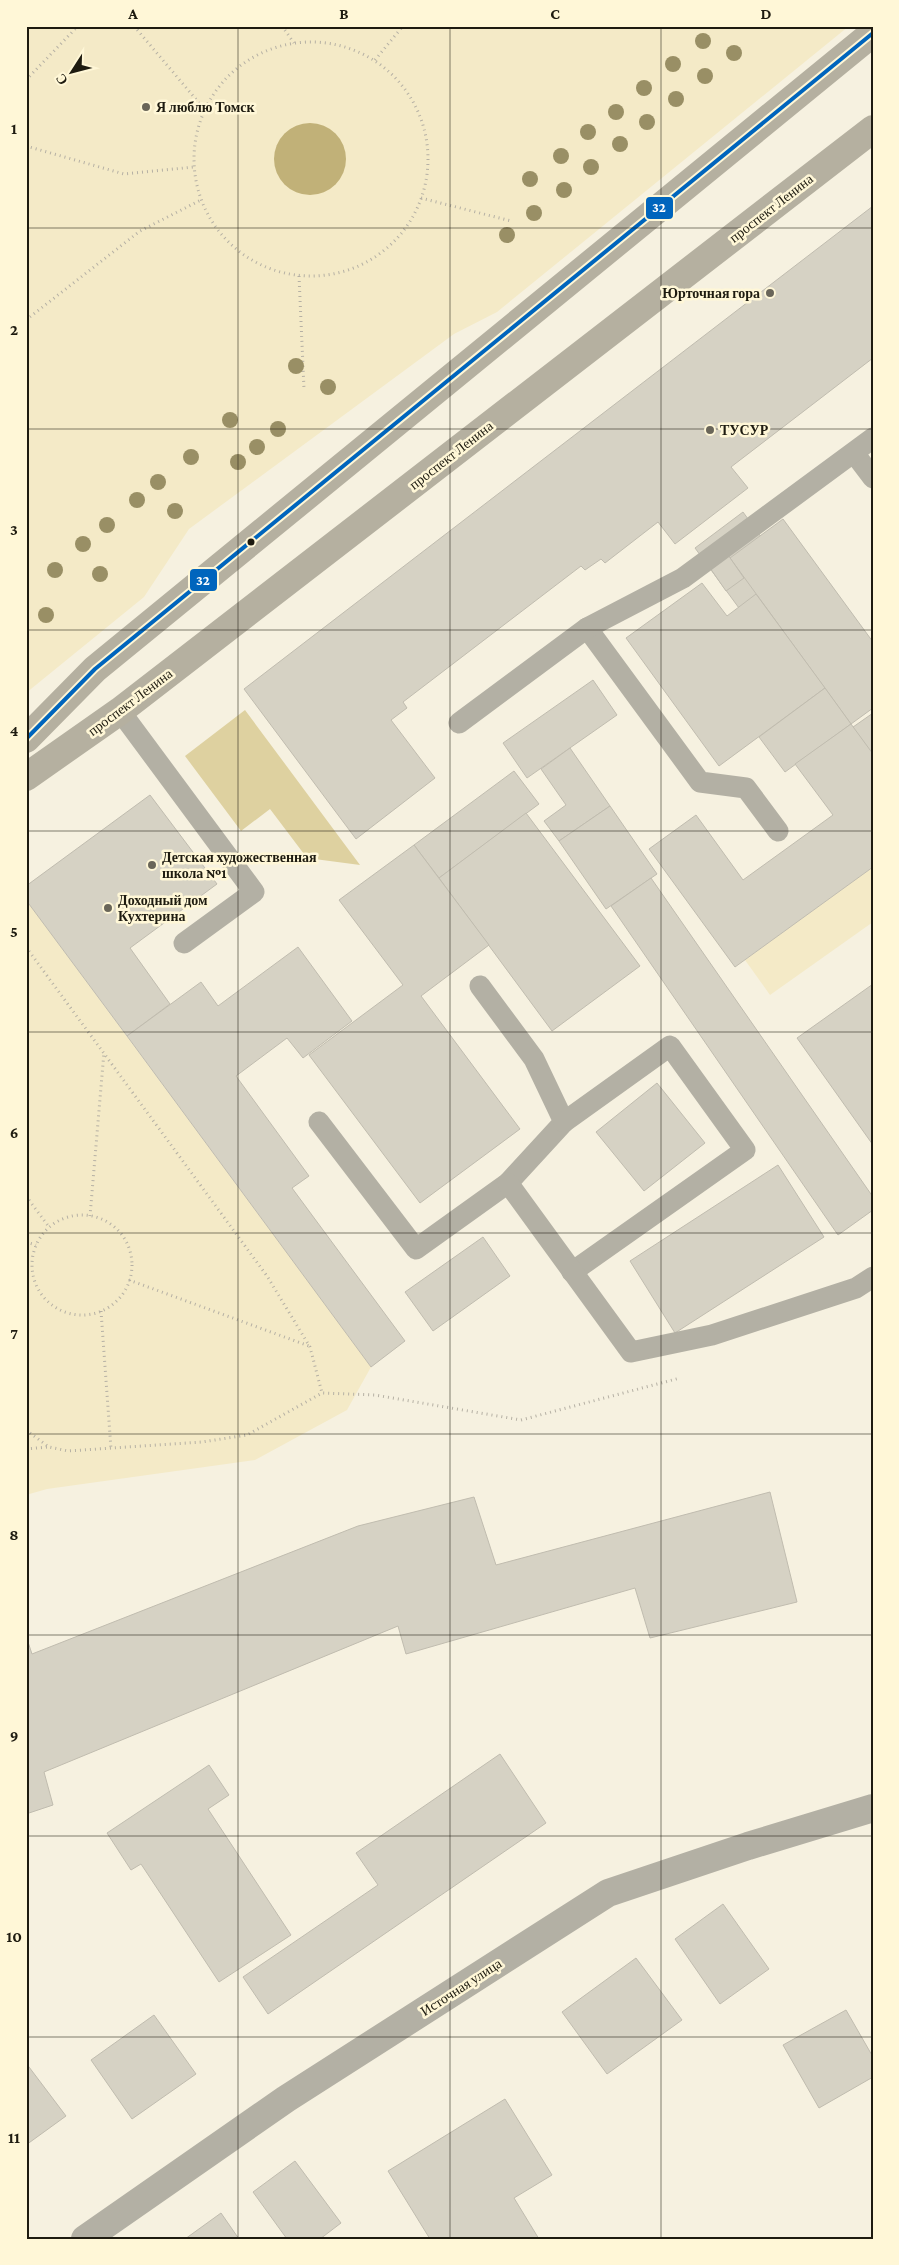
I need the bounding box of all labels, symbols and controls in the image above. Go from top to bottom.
text: A [127,5,138,22]
text: B [339,5,349,22]
text: C [550,5,560,22]
text: D [760,5,772,22]
north arrow [48,48,98,98]
text: С [52,71,71,88]
place label: Я люблю Томск [156,99,255,115]
marker: Я люблю Томск [140,101,152,113]
text: 1 [11,120,17,137]
street label: проспект Ленина [726,170,817,246]
line badge: 32 [645,196,674,220]
text: 32 [652,199,666,215]
place label: Юрточная гора [662,285,760,301]
marker: Юрточная гора [764,287,776,299]
text: 2 [10,321,18,338]
street label: проспект Ленина [406,417,497,493]
place label: ТУСУР [720,422,769,438]
marker: ТУСУР [704,424,716,436]
text: 3 [10,521,18,538]
unlabelled marker [246,537,256,547]
line badge: 32 [189,568,218,592]
text: 32 [196,572,210,588]
street label: проспект Ленина [85,665,176,739]
text: 4 [10,722,19,739]
place label: Детская художественная школа №1 [162,849,317,881]
marker: Детская художественная школа №1 [146,859,158,871]
place label: Доходный дом Кухтерина [118,892,208,924]
marker: Доходный дом Кухтерина [102,902,114,914]
text: 5 [10,923,18,940]
text: 6 [10,1124,18,1141]
text: 7 [10,1325,18,1342]
text: 8 [9,1526,19,1543]
text: 9 [10,1727,18,1744]
text: 10 [6,1928,22,1945]
street label: Источная улица [418,1954,505,2019]
text: 11 [8,2129,20,2146]

